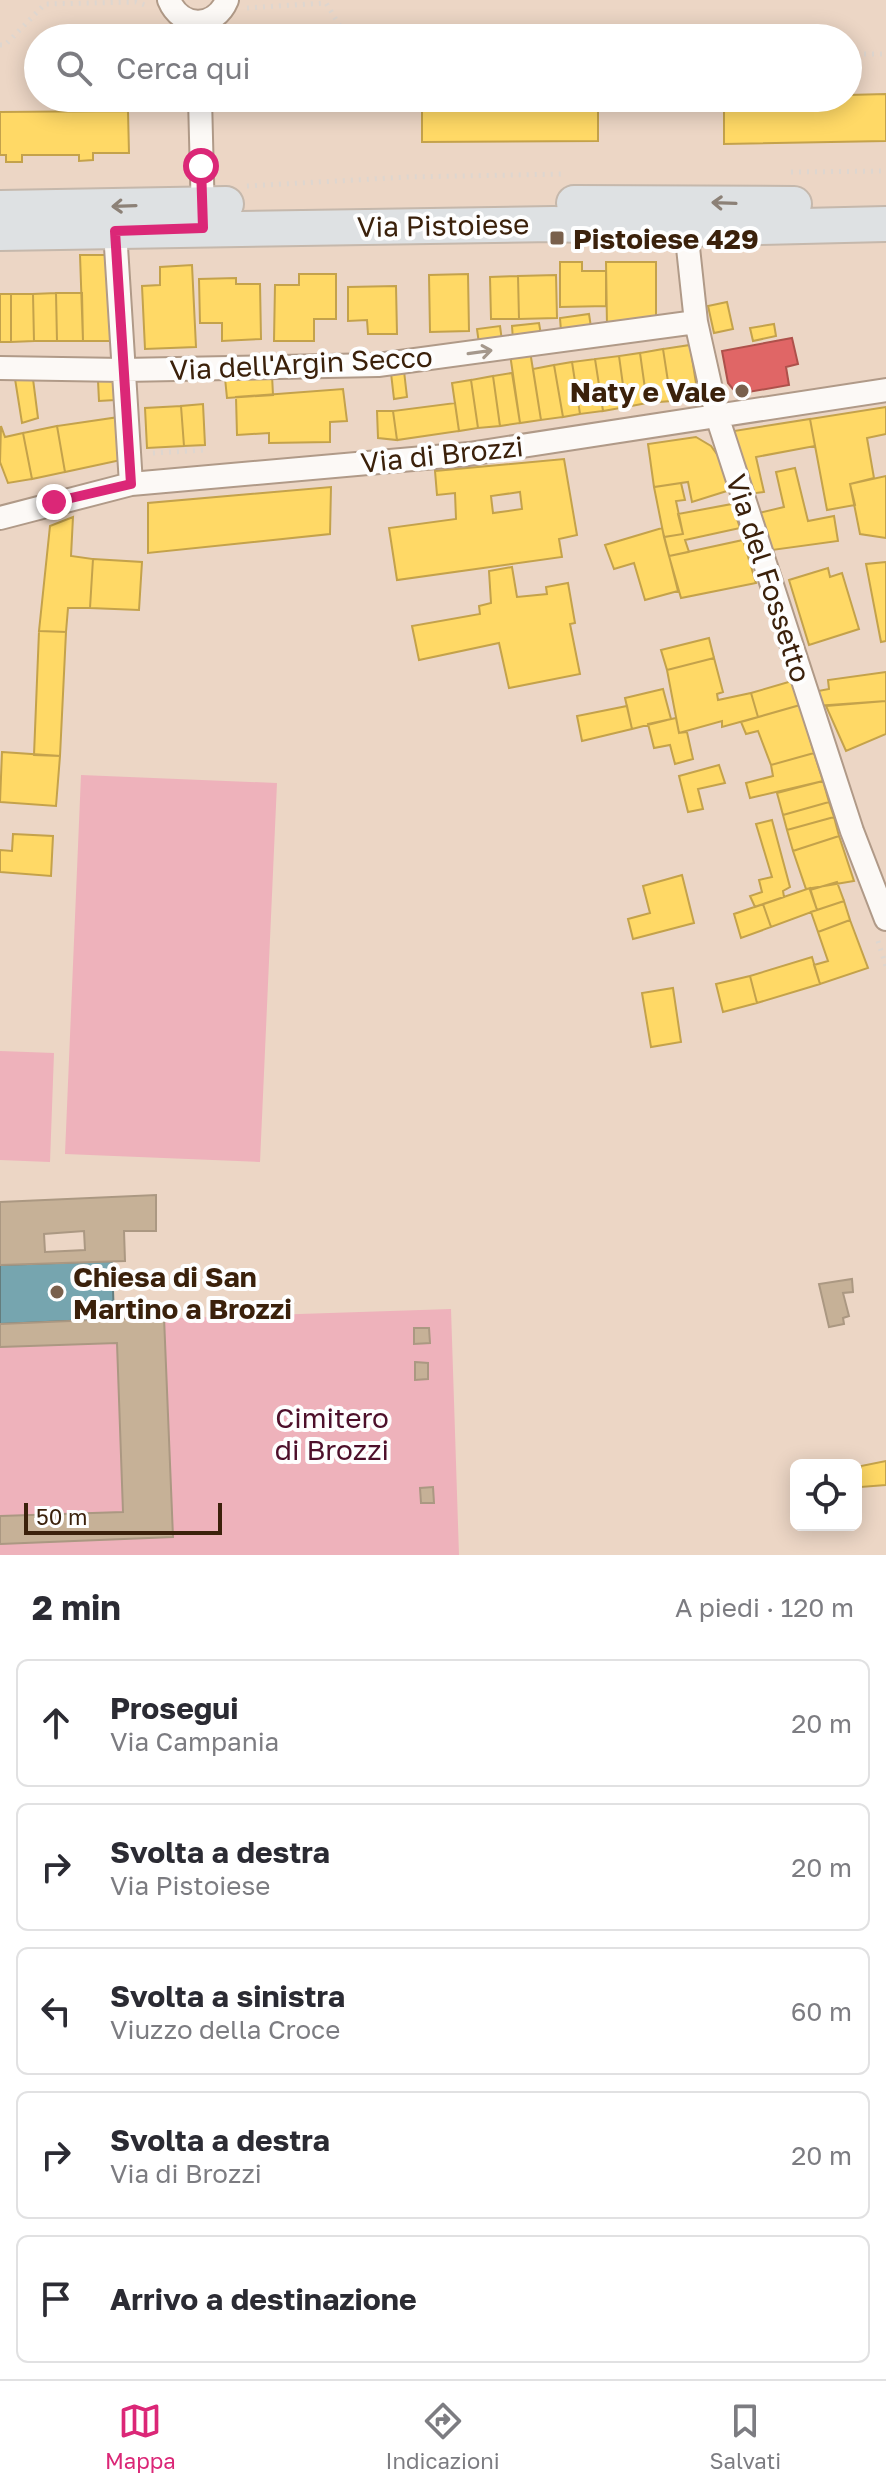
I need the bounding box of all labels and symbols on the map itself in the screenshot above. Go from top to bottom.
route start [183,148,219,184]
one-way arrow [711,195,738,210]
one-way arrow [111,199,138,214]
street label: Via Pistoiese [356,207,530,243]
place label: Pistoiese 429 [573,222,759,255]
marker: Pistoiese 429 [548,229,566,247]
street label: Via dell'Argin Secco [169,340,433,386]
one-way arrow [466,344,493,359]
place label: Naty e Vale [570,375,726,408]
marker: Naty e Vale [733,382,751,400]
street label: Via di Brozzi [359,429,525,479]
street label: Via del Fossetto [720,470,818,686]
route end [36,484,72,520]
place label: Chiesa di San Martino a Brozzi [73,1260,292,1325]
marker: Chiesa di San Martino a Brozzi [48,1283,66,1301]
park label: Cimitero di Brozzi [275,1401,389,1466]
scale bar [24,1499,222,1535]

